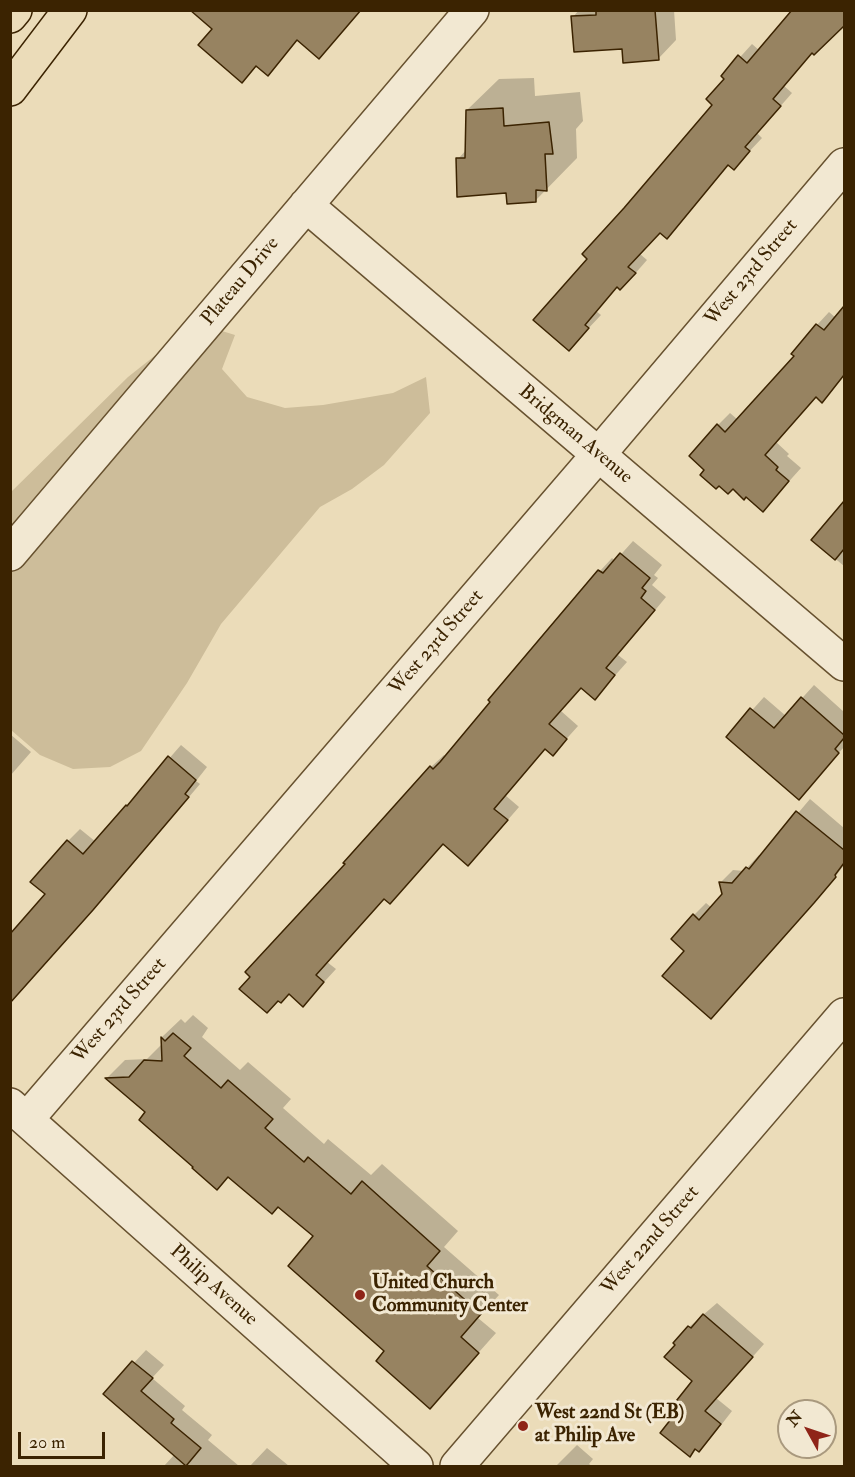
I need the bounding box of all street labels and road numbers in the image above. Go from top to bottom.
street label: West 23rd Street [700,215,804,331]
street label: Plateau Drive [197,233,285,331]
street label: Bridgman Avenue [513,380,637,490]
street label: West 23rd Street [385,585,489,701]
street label: West 23rd Street [68,953,172,1069]
street label: West 22nd Street [597,1181,705,1301]
street label: Philip Avenue [164,1240,262,1332]

